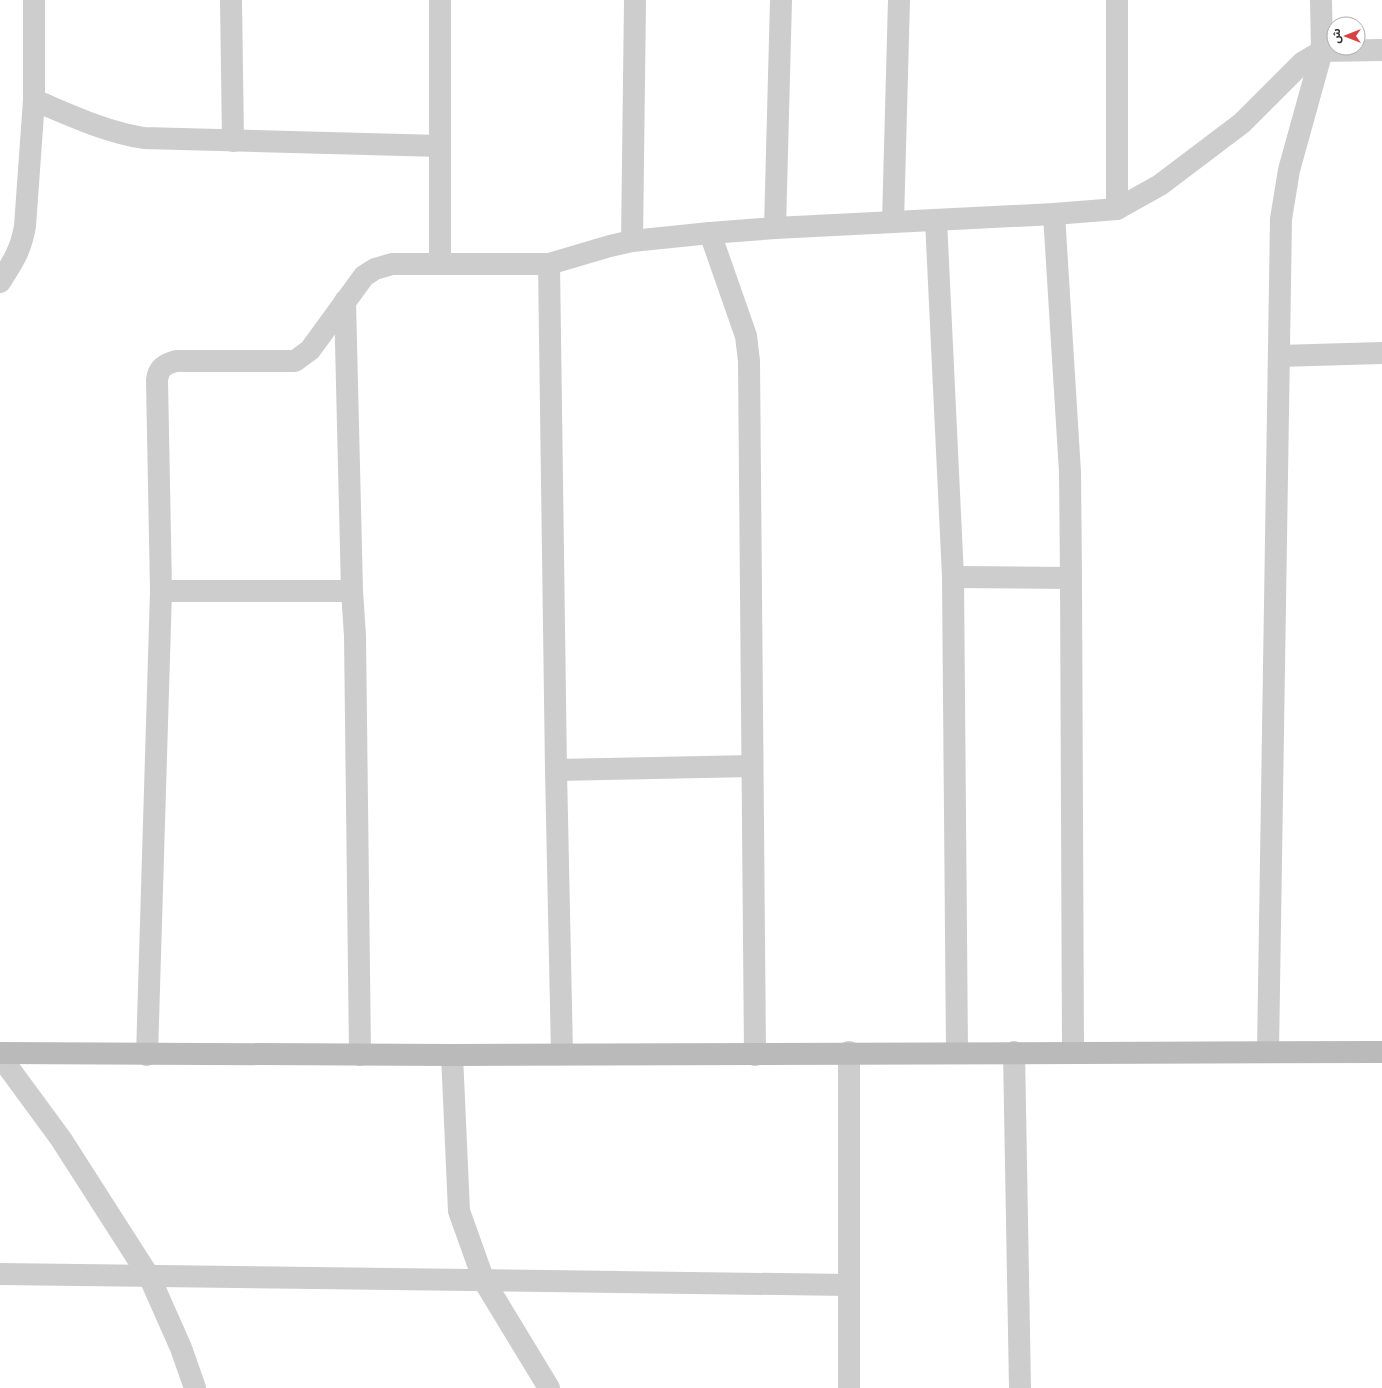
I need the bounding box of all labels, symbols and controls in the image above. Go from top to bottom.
north arrow [1326,16,1366,56]
text: ش [1330,28,1343,44]

